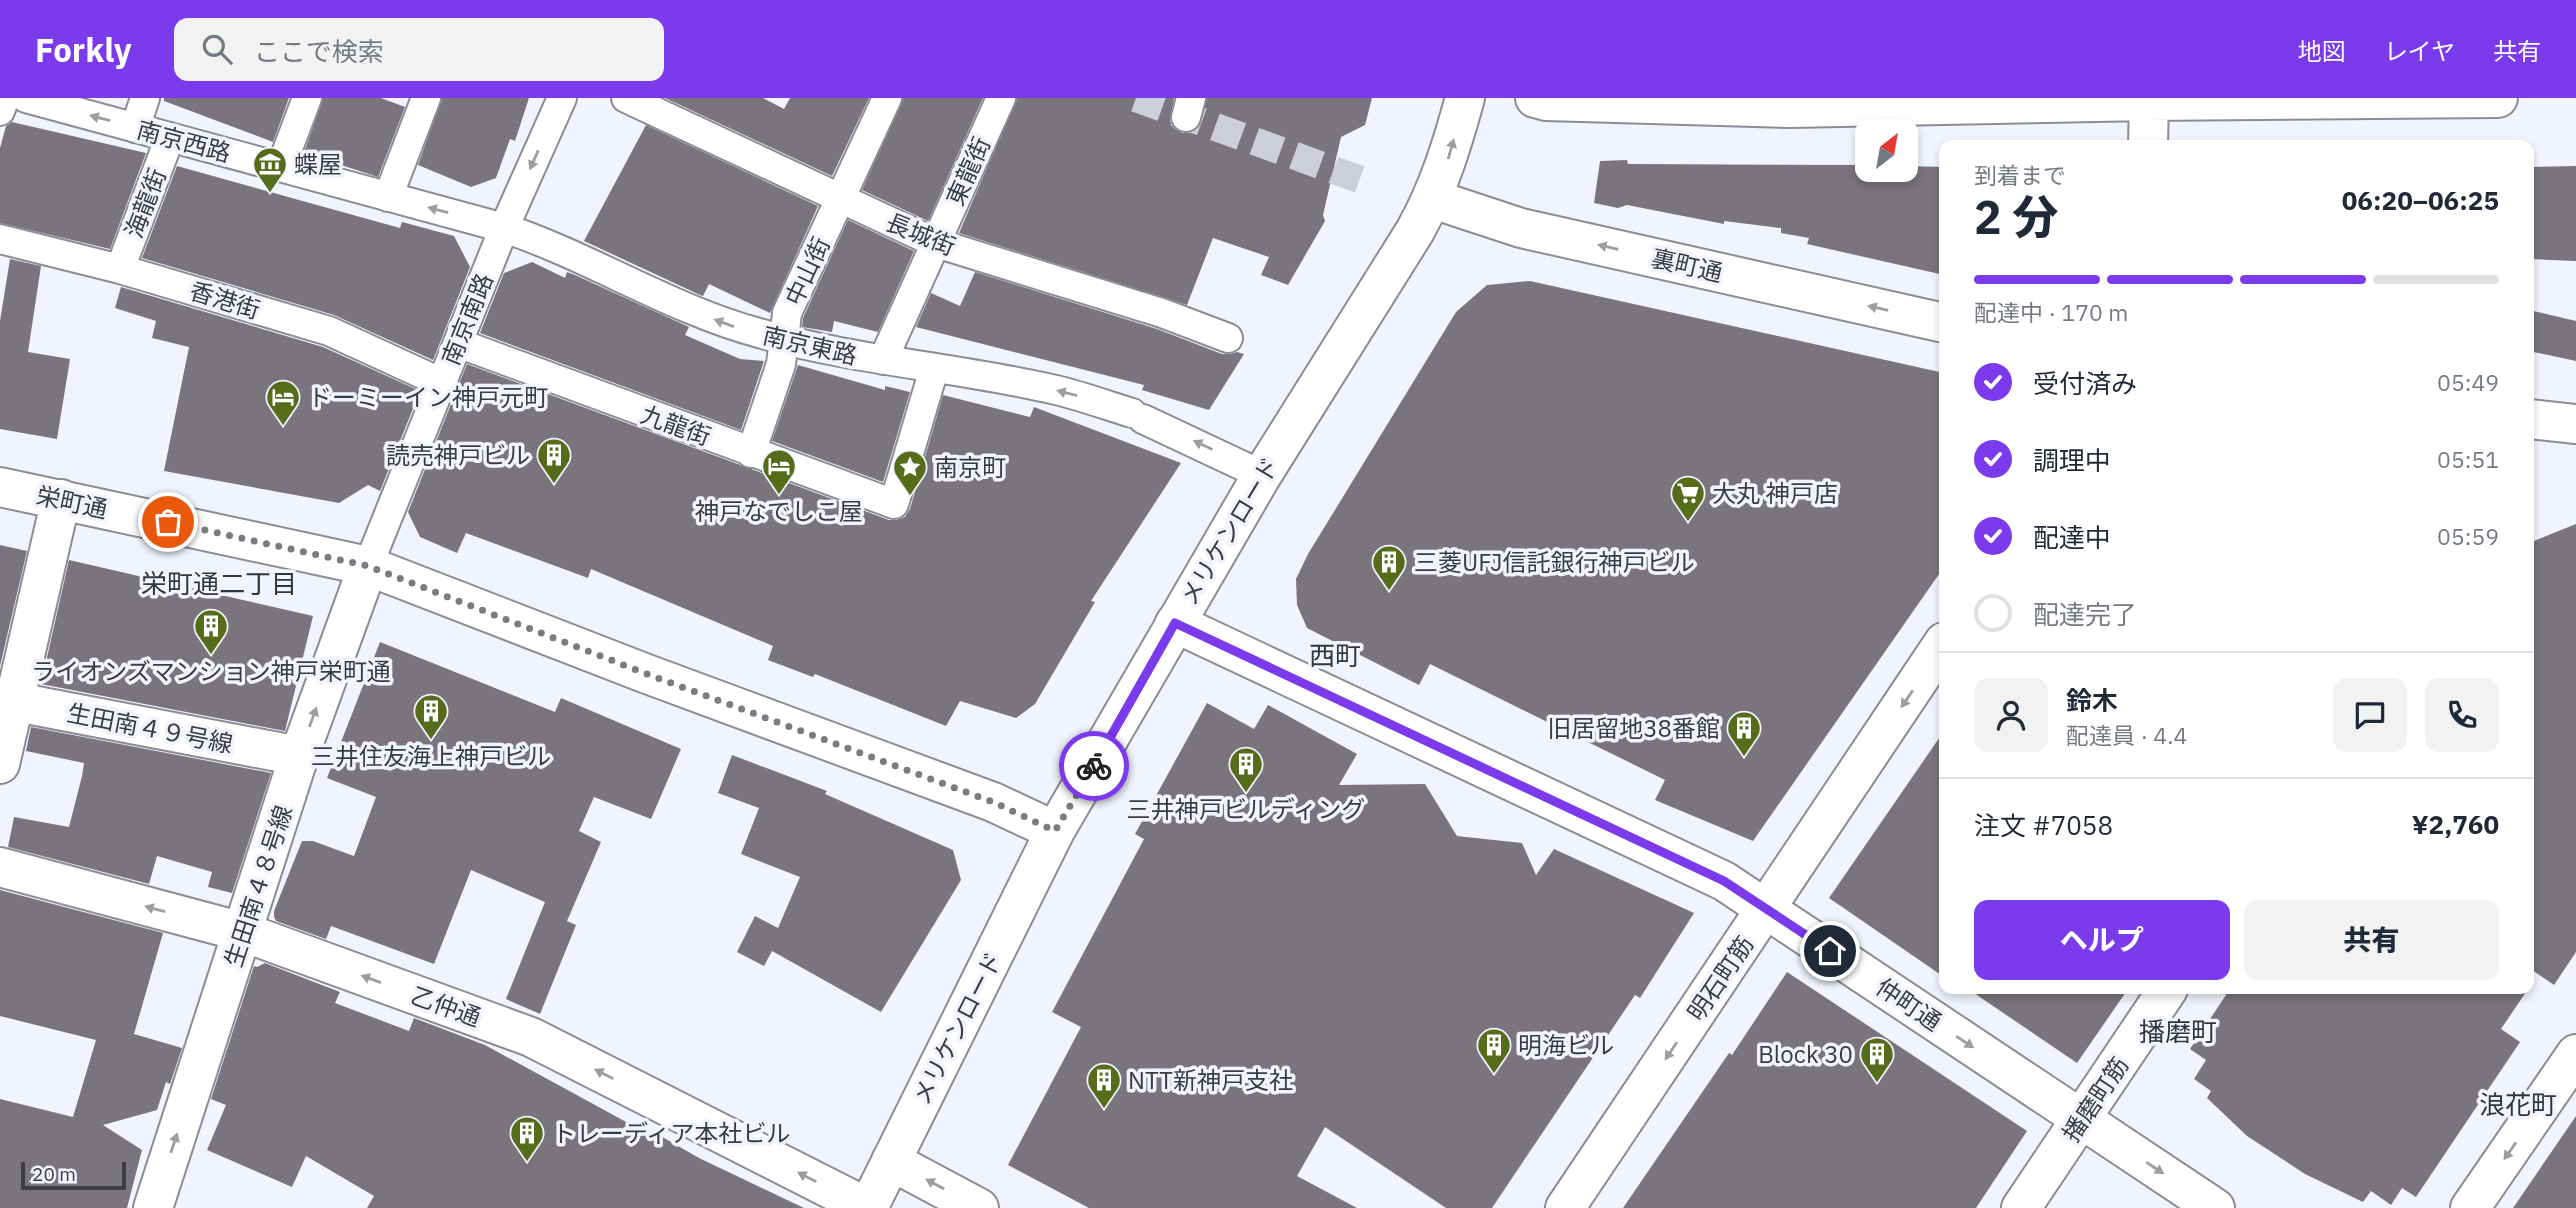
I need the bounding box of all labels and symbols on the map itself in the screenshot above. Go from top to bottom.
one-way arrow [89,113,110,123]
street label: 南京西路 [133,113,235,169]
north arrow [1855,119,1918,182]
street label: 東龍街 [939,132,997,210]
one-way arrow [1446,138,1456,159]
museum icon: 蝶屋 [251,145,289,194]
place label: 蝶屋 [294,148,342,180]
one-way arrow [528,150,540,170]
street label: 海龍街 [117,164,173,242]
one-way arrow [427,205,448,215]
street label: 長城街 [882,206,960,262]
street label: 中山街 [777,232,837,310]
street label: 裏町通 [1648,241,1726,289]
one-way arrow [1597,242,1619,253]
street label: 南京南路 [434,269,500,369]
street label: 香港街 [186,274,264,326]
one-way arrow [1867,303,1889,314]
one-way arrow [714,317,735,328]
street label: 南京東路 [760,319,860,371]
hotel icon: ドーミーイン神戸元町 [264,378,302,427]
place label: ドーミーイン神戸元町 [308,381,548,413]
one-way arrow [1055,387,1077,398]
street label: 九龍街 [637,398,715,452]
building icon: 読売神戸ビル [535,436,573,485]
place label: 読売神戸ビル [386,439,530,471]
one-way arrow [1193,440,1213,451]
hotel icon: 神戸なでしこ屋 [760,447,798,496]
place icon: 南京町 [891,448,929,497]
place label: 南京町 [934,451,1006,483]
street label: メリケンロード [1172,451,1286,611]
supermarket icon: 大丸 神戸店 [1669,474,1707,523]
place label: 大丸 神戸店 [1712,477,1838,509]
street label: 栄町通 [33,479,111,525]
pin [138,492,198,552]
place label: 神戸なでしこ屋 [695,495,863,527]
building icon: 三菱UFJ信託銀行神戸ビル [1370,543,1408,592]
place label: 三菱UFJ信託銀行神戸ビル [1414,546,1695,578]
district label: 栄町通二丁目 [141,566,297,600]
building icon: ライオンズマンション神戸栄町通 [192,607,230,656]
district label: 西町 [1309,638,1361,672]
place label: ライオンズマンション神戸栄町通 [31,655,391,687]
one-way arrow [1900,689,1913,708]
building icon: 三井住友海上神戸ビル [412,692,450,741]
street label: 生田南４９号線 [64,696,236,760]
one-way arrow [308,707,319,728]
building icon: 旧居留地38番館 [1725,709,1763,758]
place label: 旧居留地38番館 [1547,712,1720,744]
courier [1059,731,1129,801]
place label: 三井住友海上神戸ビル [311,740,551,772]
building icon: 三井神戸ビルディング [1227,745,1265,794]
place label: 三井神戸ビルディング [1127,793,1365,825]
street label: 生田南４８号線 [217,801,299,971]
one-way arrow [144,903,166,914]
pin [1800,921,1860,981]
street label: 明石町筋 [1680,929,1760,1027]
street label: メリケンロード [905,946,1009,1110]
street label: 仲町通 [1870,971,1948,1037]
one-way arrow [361,973,382,984]
street label: 乙仲通 [407,979,485,1033]
district label: 播磨町 [2139,1014,2217,1048]
building icon: 明海ビル [1475,1026,1513,1075]
place label: 明海ビル [1518,1029,1614,1061]
building icon: Block 30 [1858,1035,1896,1084]
one-way arrow [1956,1035,1975,1048]
place label: Block 30 [1758,1038,1853,1070]
one-way arrow [1665,1041,1678,1060]
street label: 播磨町筋 [2055,1050,2135,1148]
building icon: NTT新神戸支社 [1085,1061,1123,1110]
place label: NTT新神戸支社 [1128,1064,1293,1096]
one-way arrow [594,1069,614,1080]
district label: 浪花町 [2479,1087,2557,1121]
building icon: トレーディア本社ビル [508,1114,546,1163]
place label: トレーディア本社ビル [552,1117,790,1149]
one-way arrow [169,1132,180,1153]
one-way arrow [2503,1141,2516,1161]
scale bar [21,1159,126,1191]
one-way arrow [2146,1161,2164,1175]
one-way arrow [797,1172,817,1183]
one-way arrow [925,1179,945,1190]

